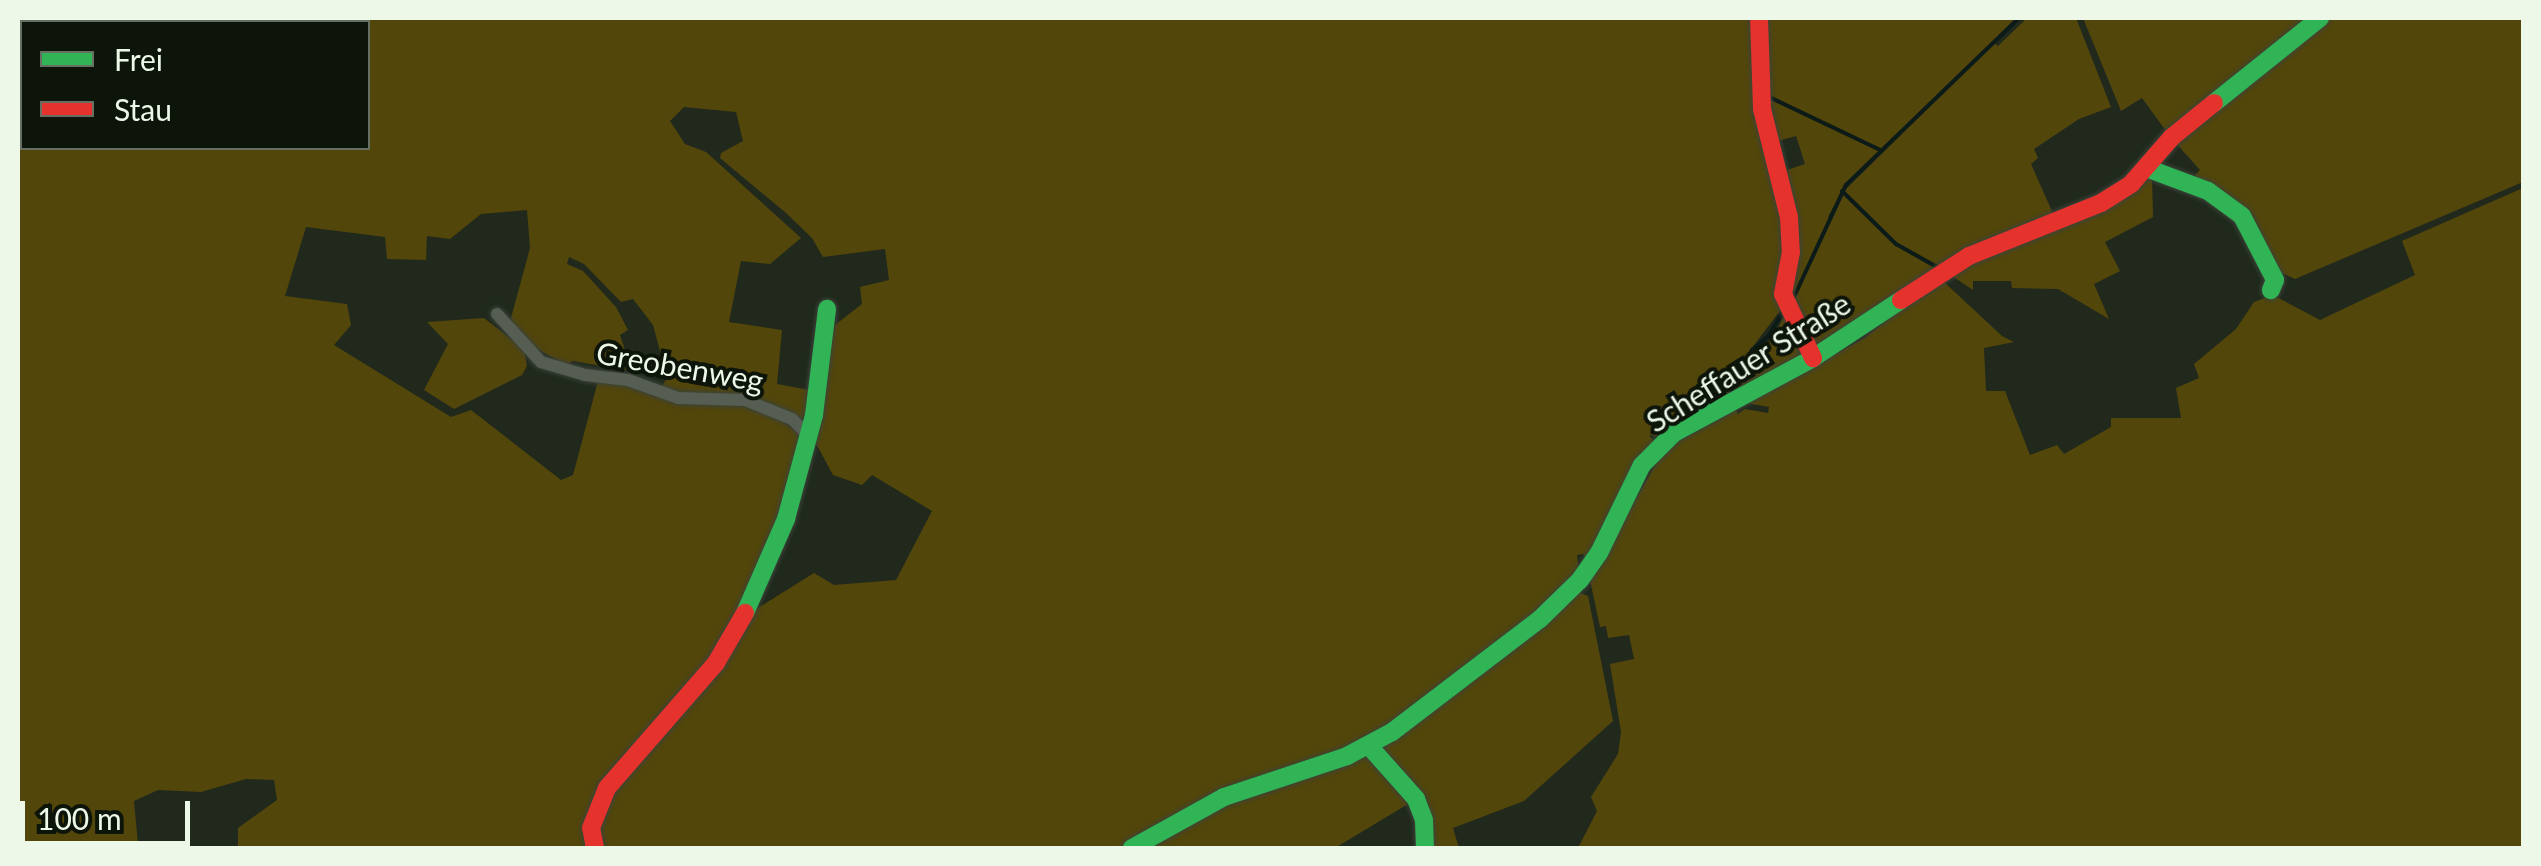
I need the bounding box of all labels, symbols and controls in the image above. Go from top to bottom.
legend [20,20,370,150]
text: Frei [114,41,163,77]
text: Stau [114,91,172,127]
street label: Scheffauer Straße [1639,285,1857,439]
street label: Greobenweg [594,334,766,398]
scale bar [25,781,195,843]
text: 100 m [37,800,122,836]

